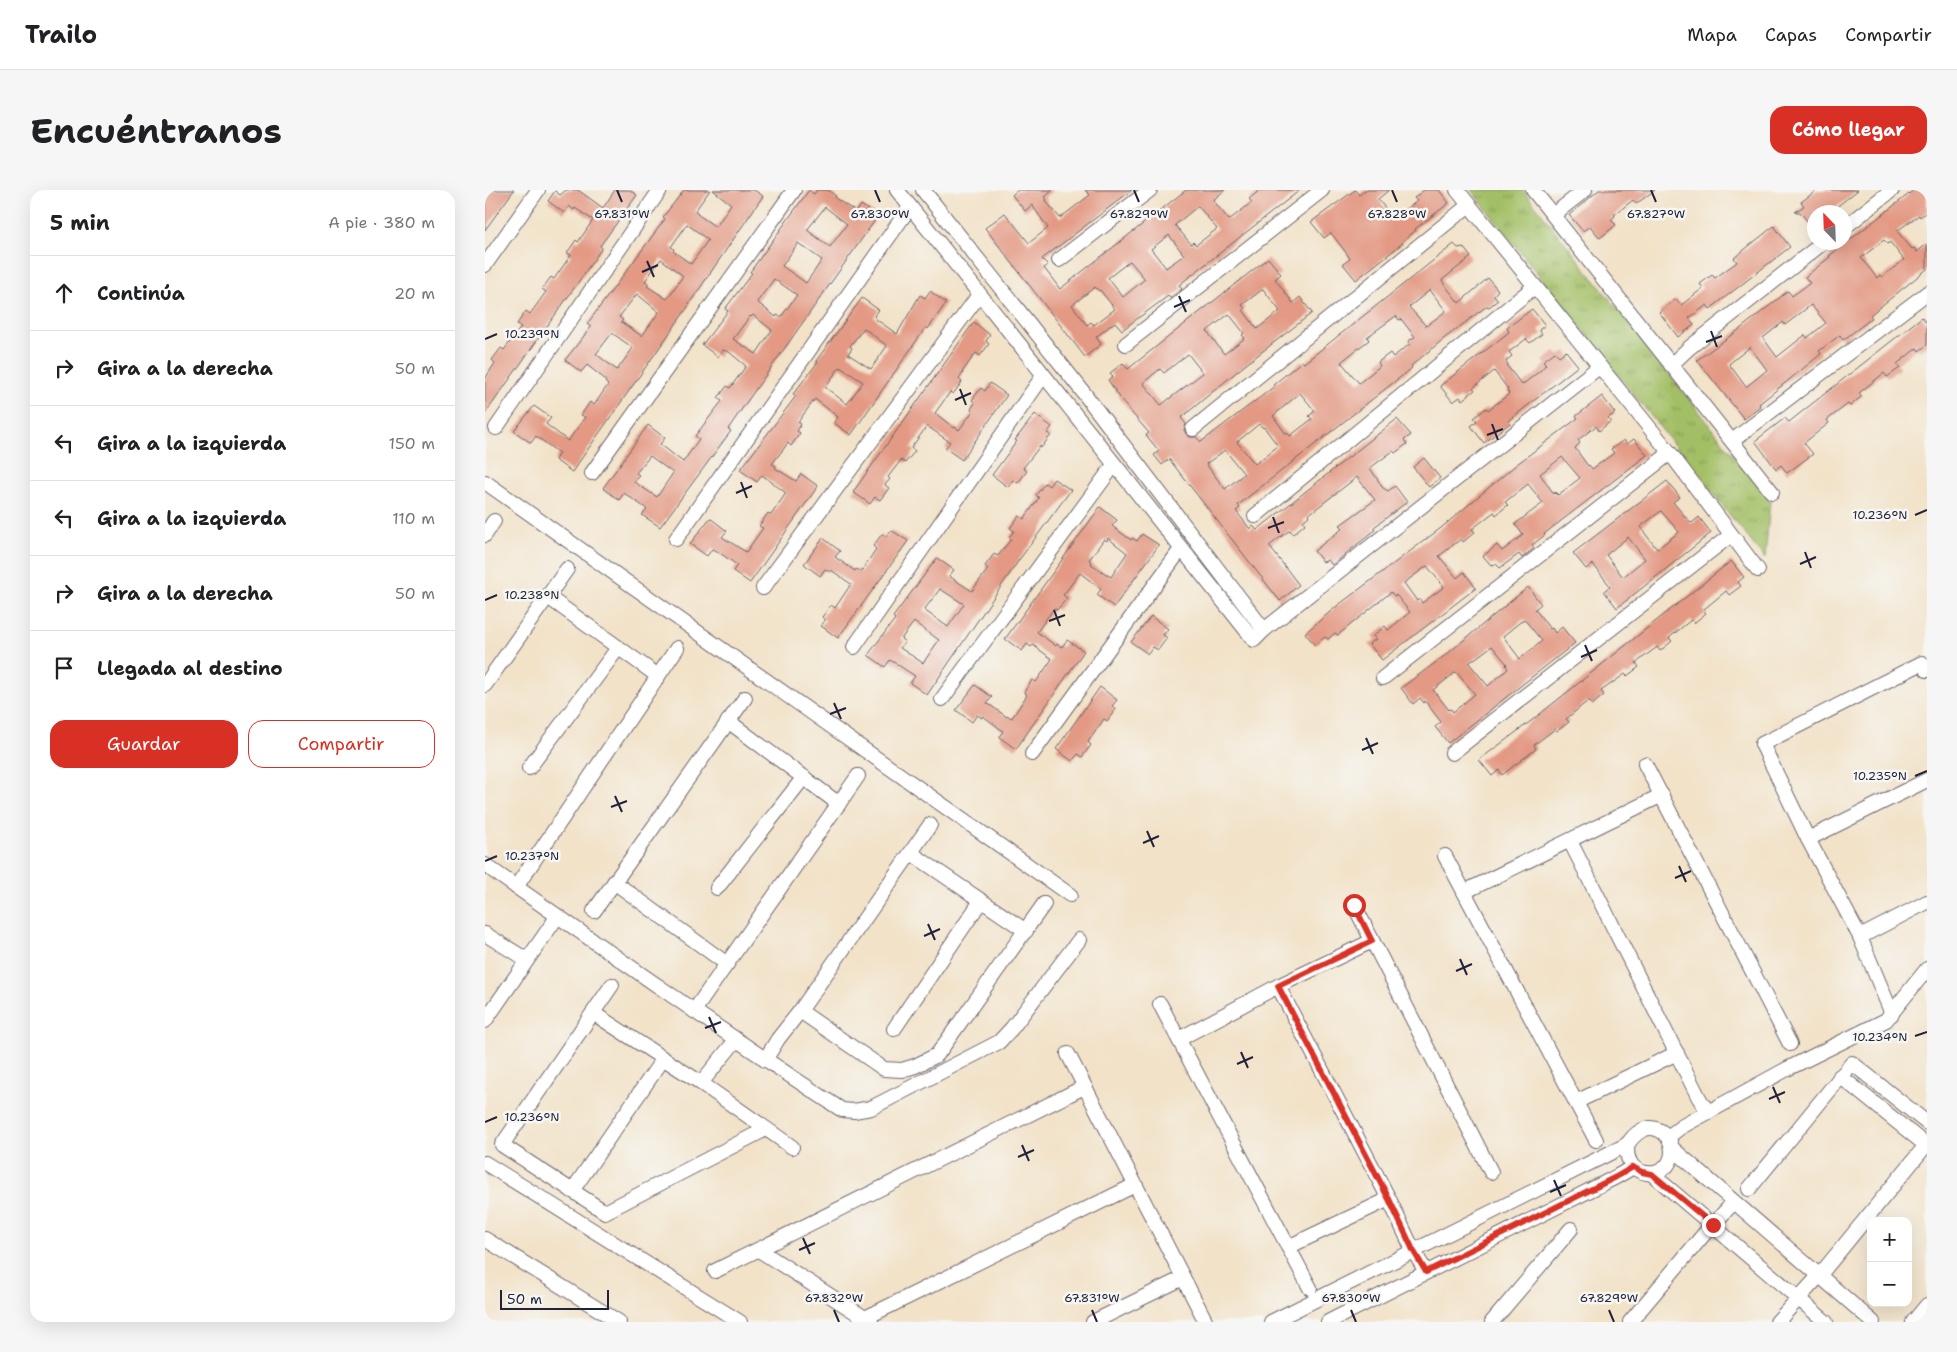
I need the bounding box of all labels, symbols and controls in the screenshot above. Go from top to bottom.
text: Trailo [25,19,97,51]
text: Mapa [1687,23,1737,47]
text: Capas [1765,23,1817,47]
text: Compartir [1845,23,1932,47]
button: Cómo llegar [1770,106,1927,154]
text: Encuéntranos [30,107,282,154]
north arrow [1807,205,1852,250]
text: 67.831°W [594,206,650,222]
text: 67.830°W [850,206,910,222]
text: 67.829°W [1110,206,1168,222]
text: 67.828°W [1368,206,1426,222]
text: 67.827°W [1627,206,1685,222]
text: 5 min [50,209,110,237]
text: A pie · 380 m [328,212,435,233]
icon: ahead [50,279,78,307]
text: Continúa [97,281,185,306]
text: 20 m [394,283,435,304]
text: 10.239°N [505,326,559,342]
icon: right [50,354,78,382]
text: Gira a la derecha [97,356,273,381]
text: 50 m [395,358,435,379]
icon: left [50,429,78,457]
text: Gira a la izquierda [97,431,286,456]
text: 150 m [388,433,435,454]
icon: left [50,504,78,532]
text: Gira a la izquierda [97,506,286,531]
text: 10.236°N [1853,507,1907,523]
text: 110 m [392,508,435,529]
icon: right [50,579,78,607]
text: Gira a la derecha [97,581,273,606]
text: 50 m [395,583,435,604]
text: 10.238°N [505,587,559,603]
icon: arrive [50,654,78,682]
text: Llegada al destino [97,656,283,681]
button: Guardar [50,720,238,768]
button: Compartir [248,720,435,768]
text: 10.235°N [1853,768,1907,784]
text: 10.237°N [505,848,559,864]
route start [1343,894,1366,917]
text: 10.234°N [1853,1029,1907,1045]
text: 10.236°N [505,1109,559,1125]
route end [1702,1214,1725,1237]
map controls [1867,1217,1912,1307]
button: + [1867,1217,1912,1262]
button: − [1867,1262,1912,1307]
scale bar [500,1287,609,1310]
text: 50 m [507,1290,542,1308]
text: 67.832°W [805,1290,863,1306]
text: 67.831°W [1064,1290,1120,1306]
text: 67.830°W [1321,1290,1381,1306]
text: 67.829°W [1580,1290,1638,1306]

